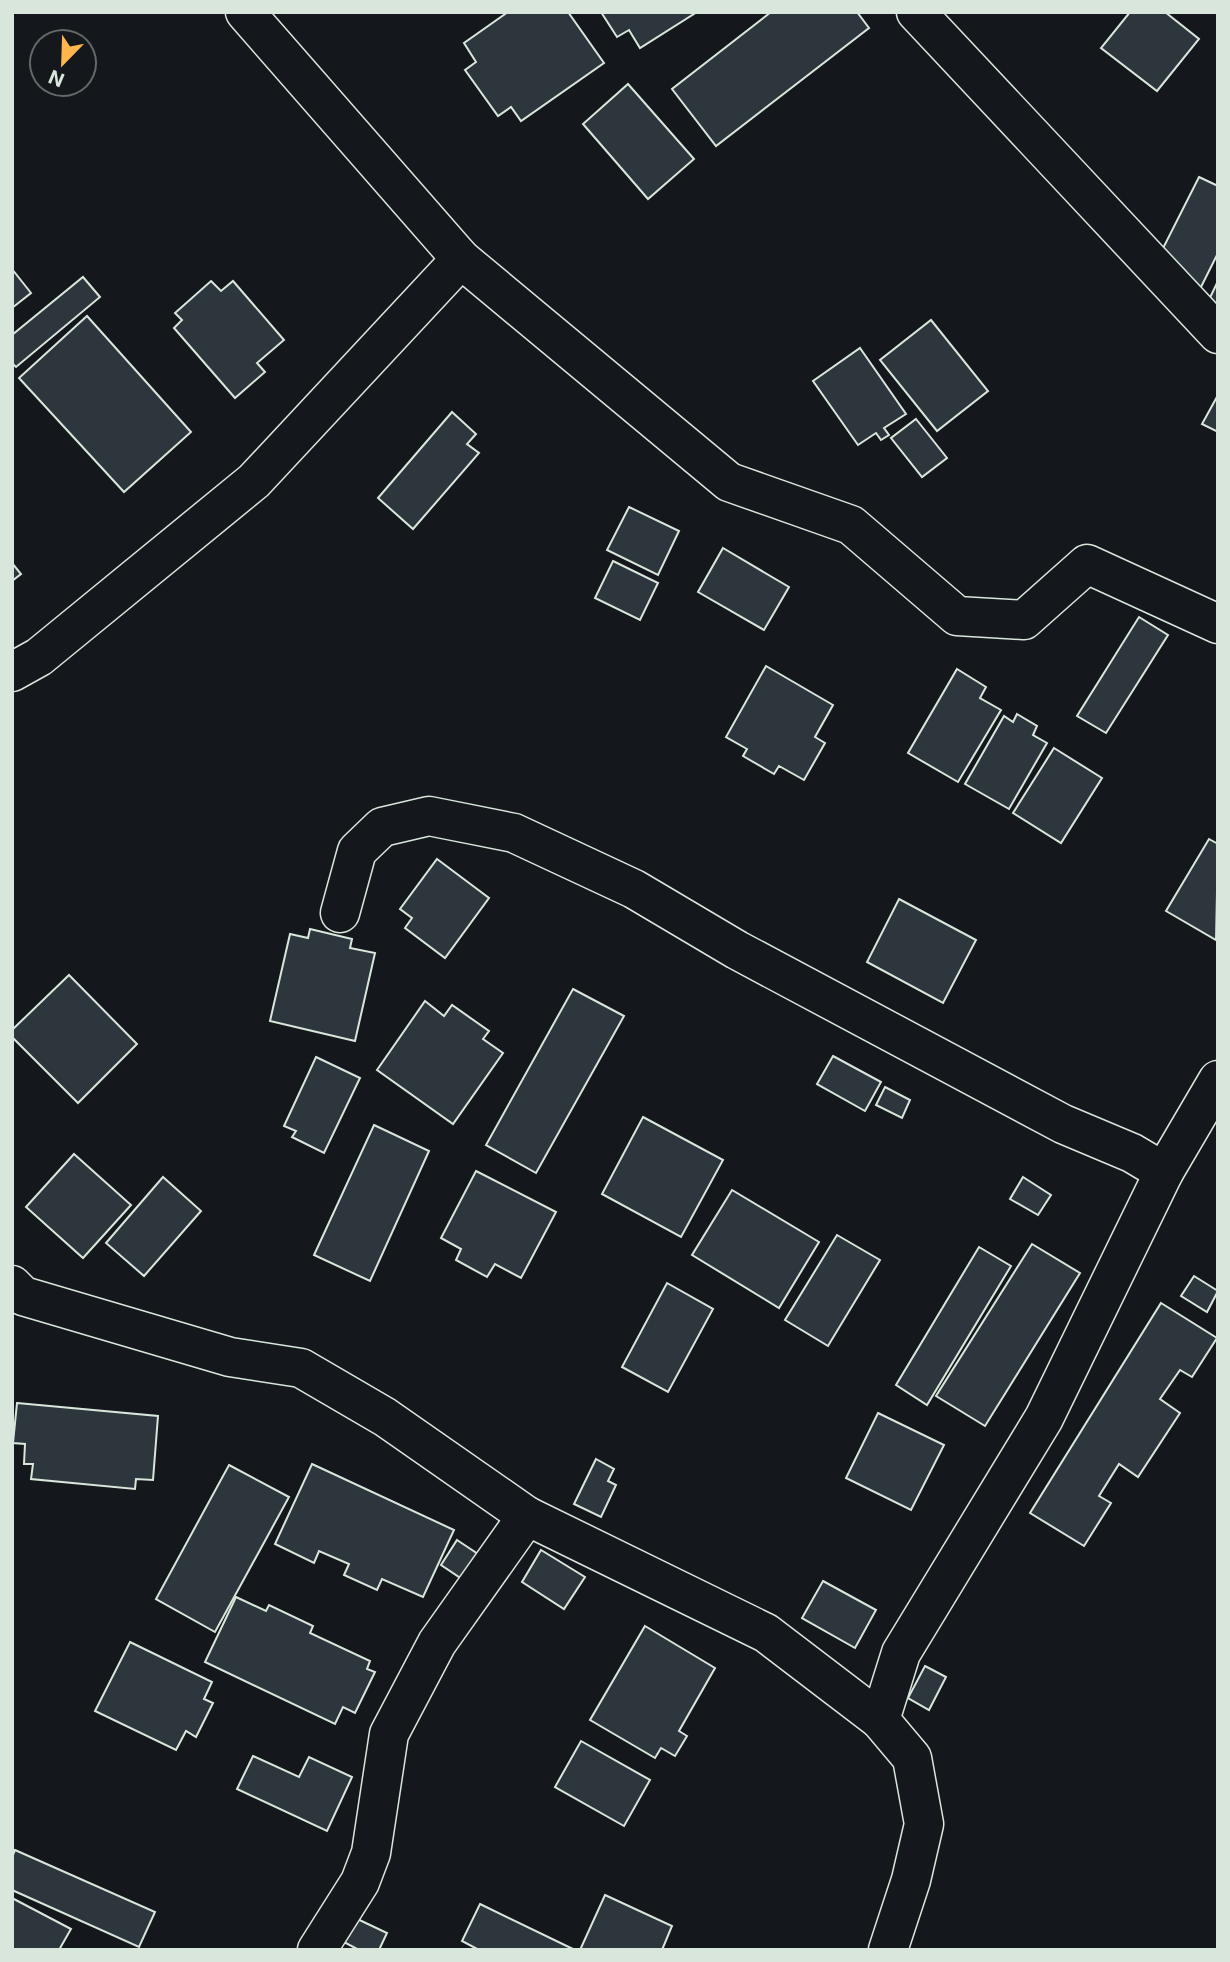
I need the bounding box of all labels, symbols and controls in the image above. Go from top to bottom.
north arrow [28,28,98,98]
text: N [45,65,68,92]

